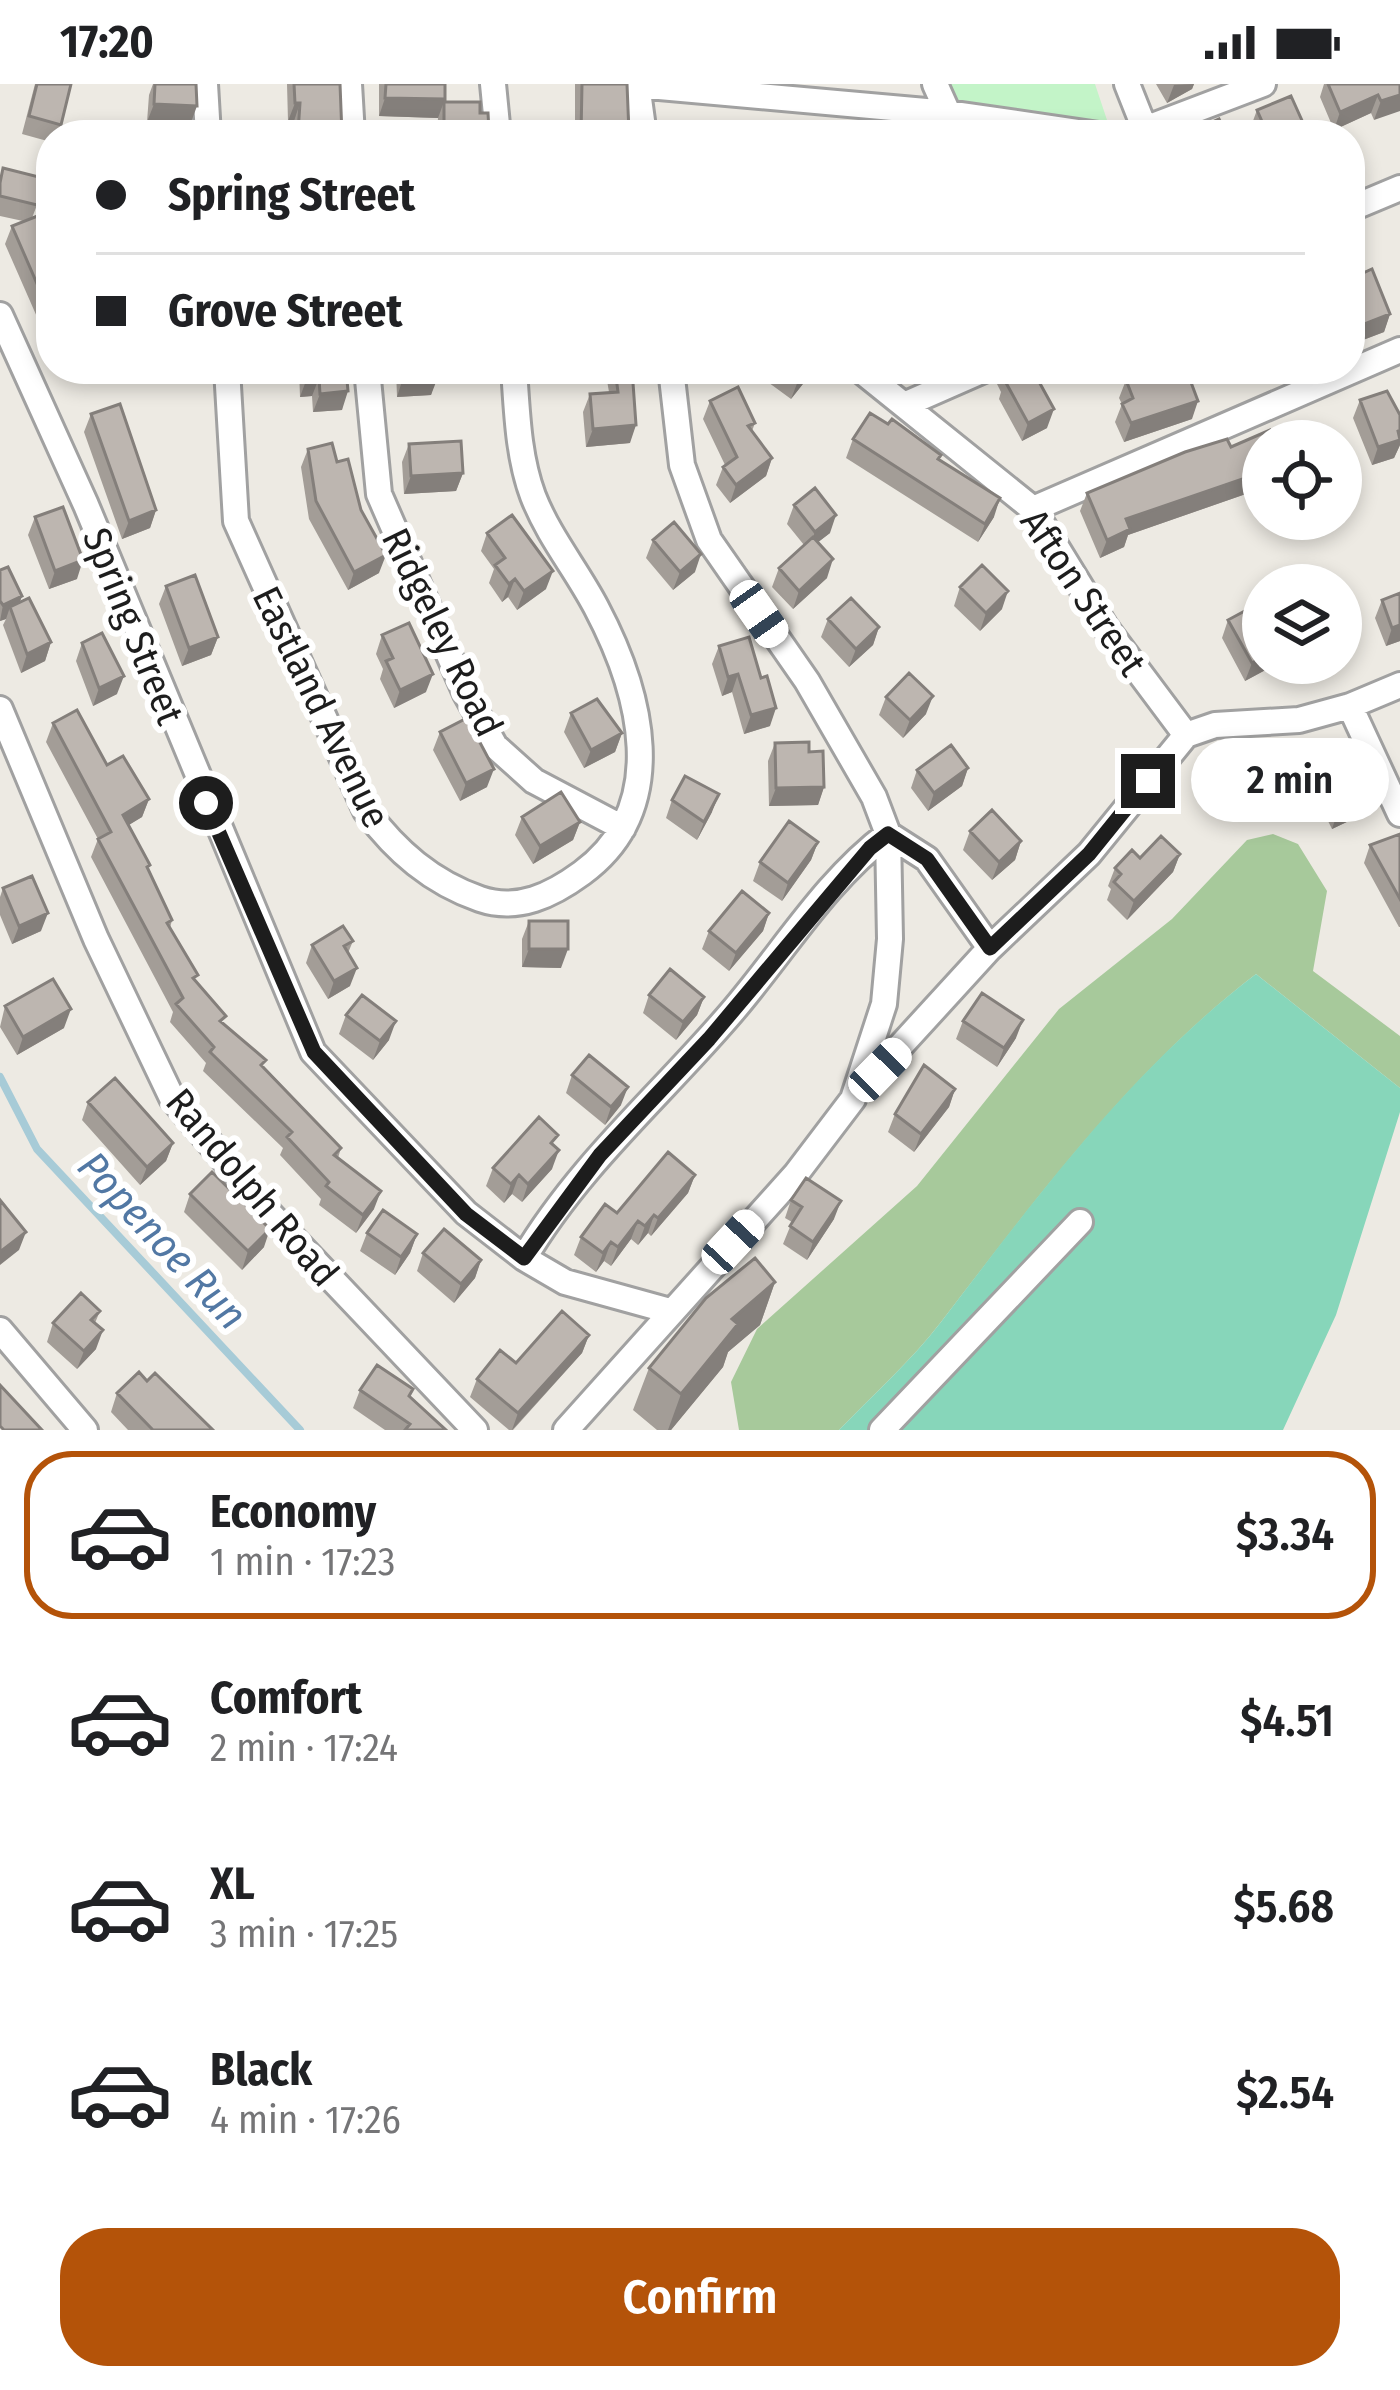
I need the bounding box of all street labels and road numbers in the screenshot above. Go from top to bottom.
street label: Afton Street [1011,501,1156,685]
street label: Ridgeley Road [372,521,512,744]
street label: Spring Street [73,522,193,731]
street label: Eastland Avenue [243,579,399,836]
street label: Randolph Road [156,1080,348,1296]

